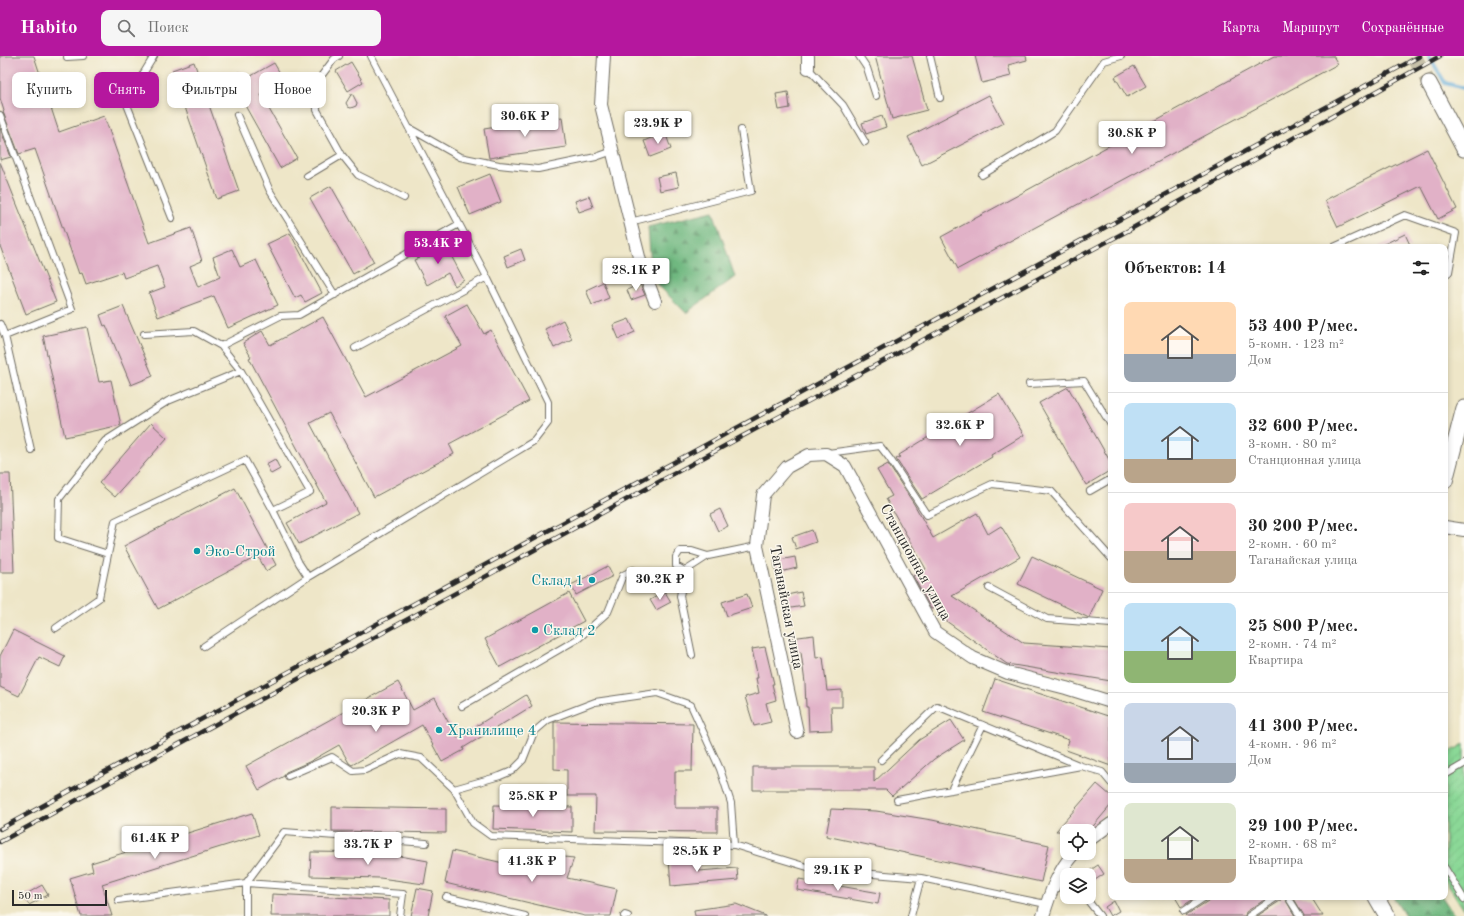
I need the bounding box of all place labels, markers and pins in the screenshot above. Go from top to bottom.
pin: 30.6K ₽ [488,104,562,138]
pin: 23.9K ₽ [621,111,695,145]
pin: 30.8K ₽ [1095,121,1169,155]
pin: 53.4K ₽ [401,231,475,265]
pin: 28.1K ₽ [599,258,673,292]
pin: 32.6K ₽ [923,413,997,447]
place label: Эко-Строй [205,545,276,560]
marker: Эко-Строй [192,546,202,556]
pin: 30.2K ₽ [623,567,697,601]
place label: Склад 1 [531,574,584,589]
marker: Склад 1 [587,575,597,585]
place label: Склад 2 [543,624,596,639]
marker: Склад 2 [530,625,540,635]
pin: 20.3K ₽ [339,699,413,733]
place label: Хранилище 4 [447,724,537,739]
marker: Хранилище 4 [434,725,444,735]
pin: 25.8K ₽ [496,784,570,818]
pin: 61.4K ₽ [118,826,192,860]
pin: 33.7K ₽ [331,832,405,866]
pin: 28.5K ₽ [660,839,734,873]
pin: 41.3K ₽ [495,849,569,883]
pin: 29.1K ₽ [801,858,875,892]

